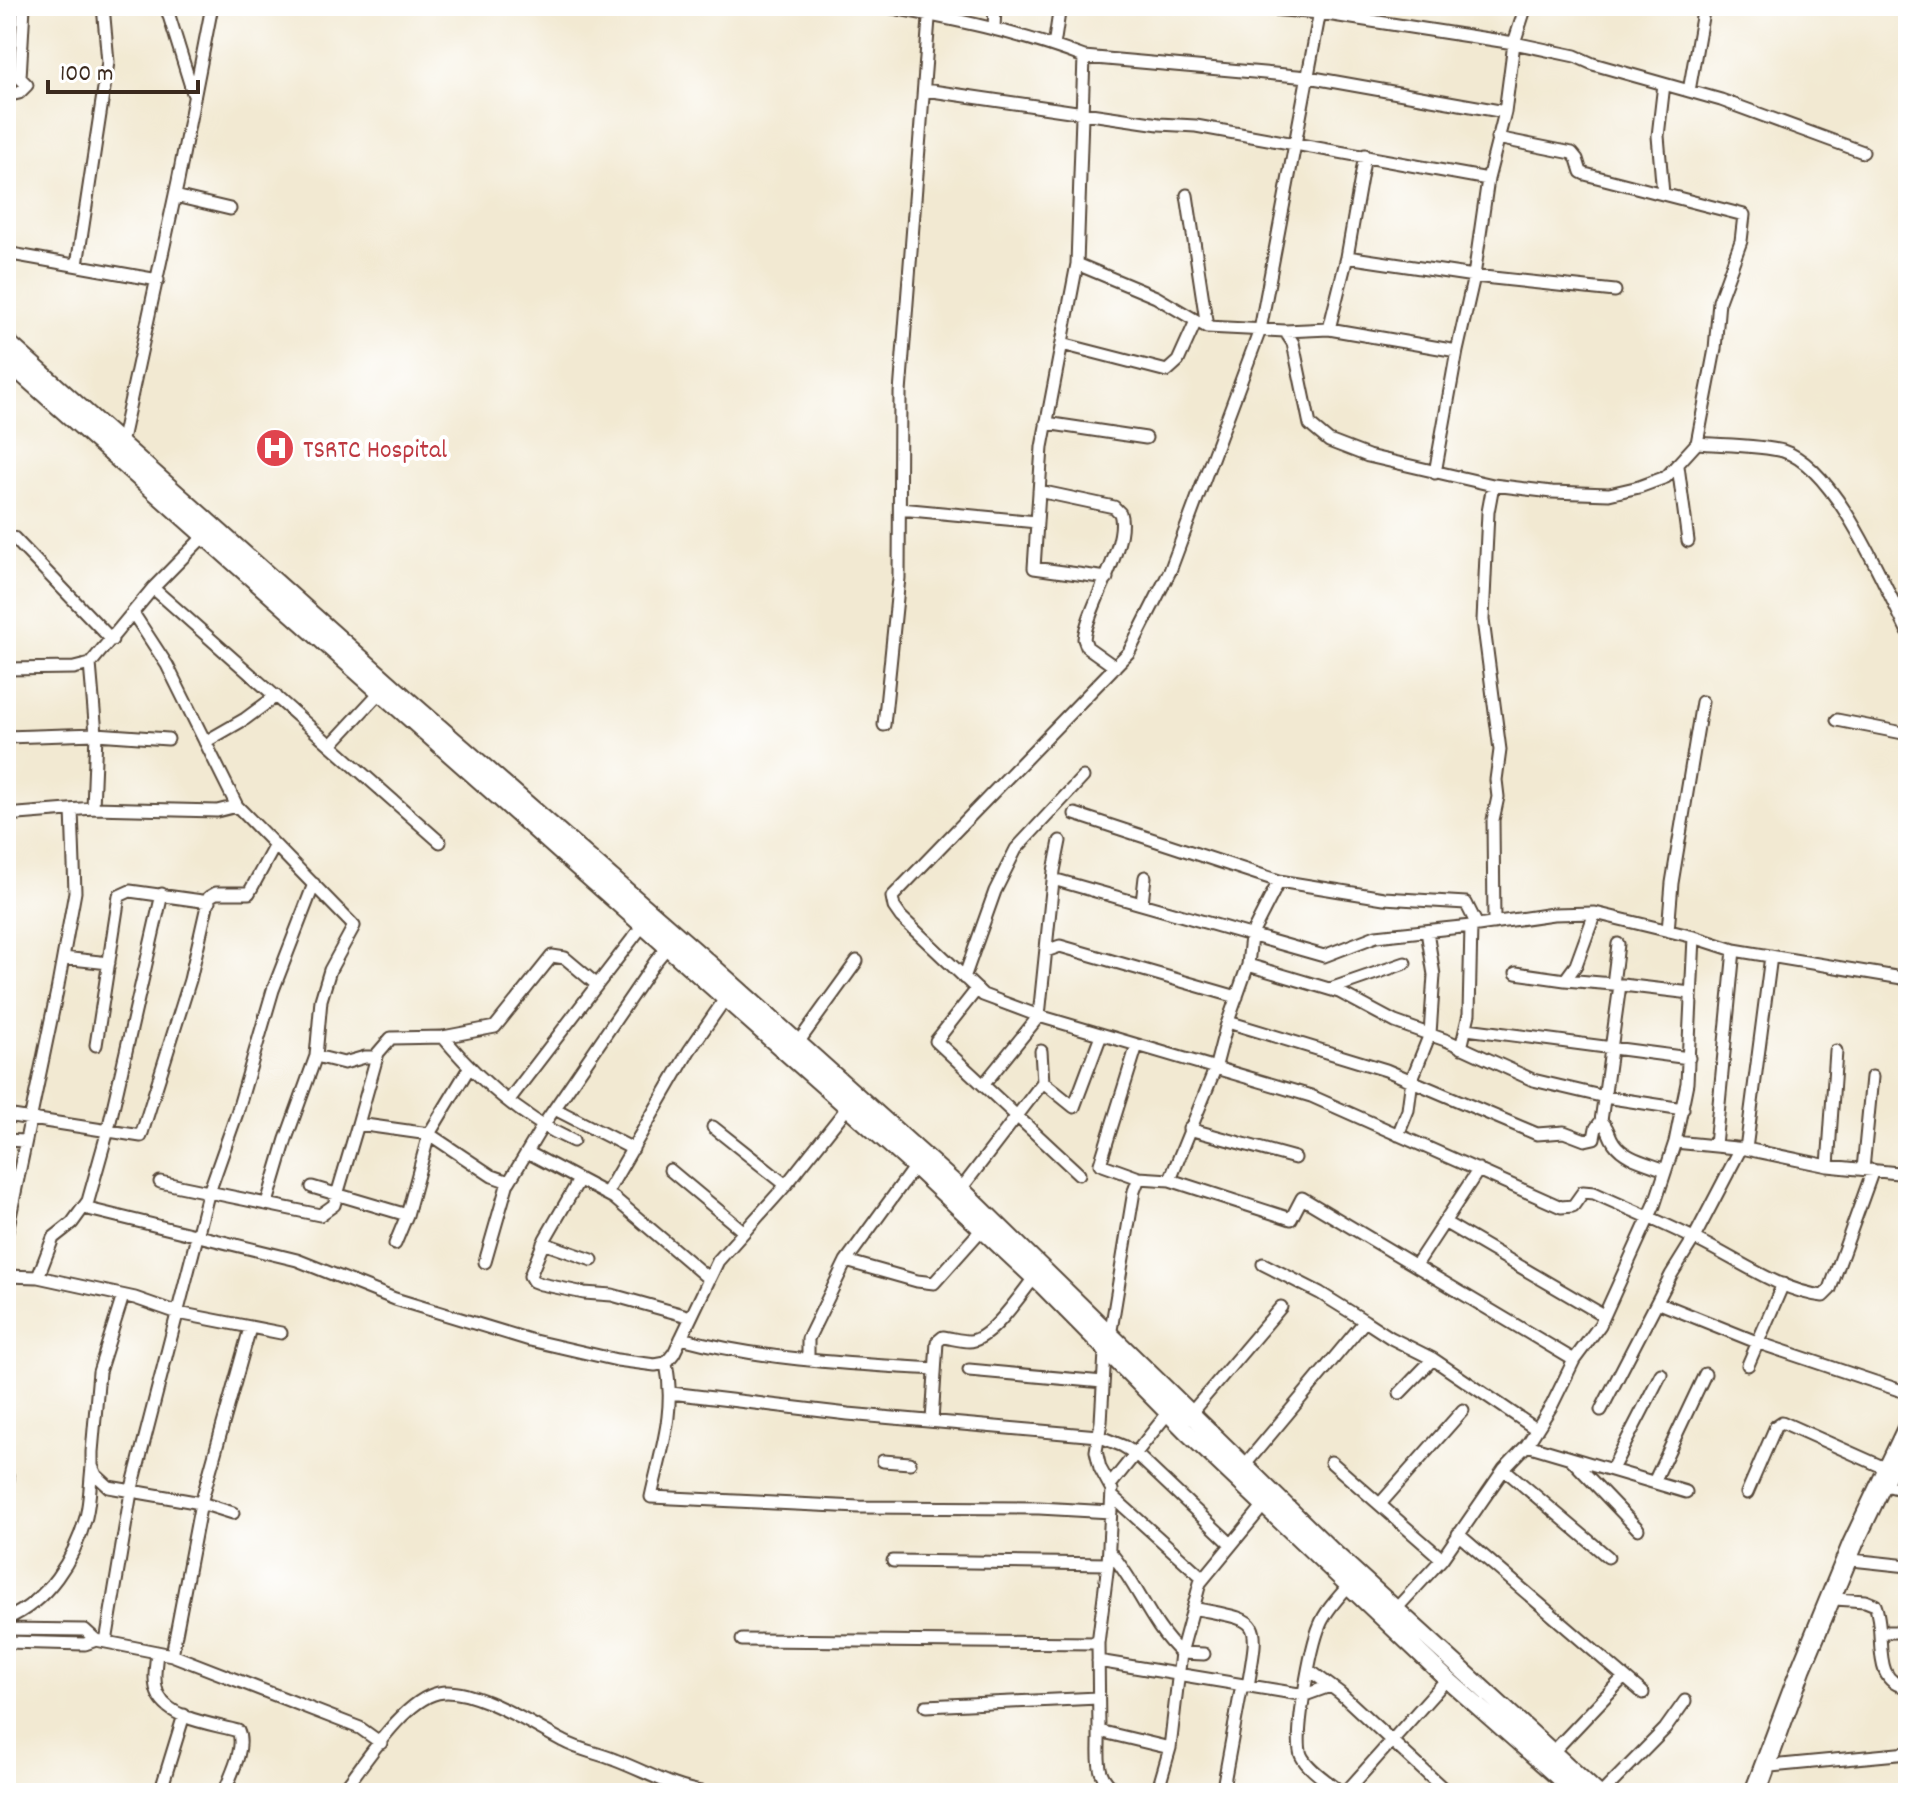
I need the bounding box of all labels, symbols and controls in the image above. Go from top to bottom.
scale bar [48,44,198,94]
text: 100 m [60,58,113,92]
hospital icon: TSRTC Hospital [254,427,296,469]
place label: TSRTC Hospital [303,433,447,470]

